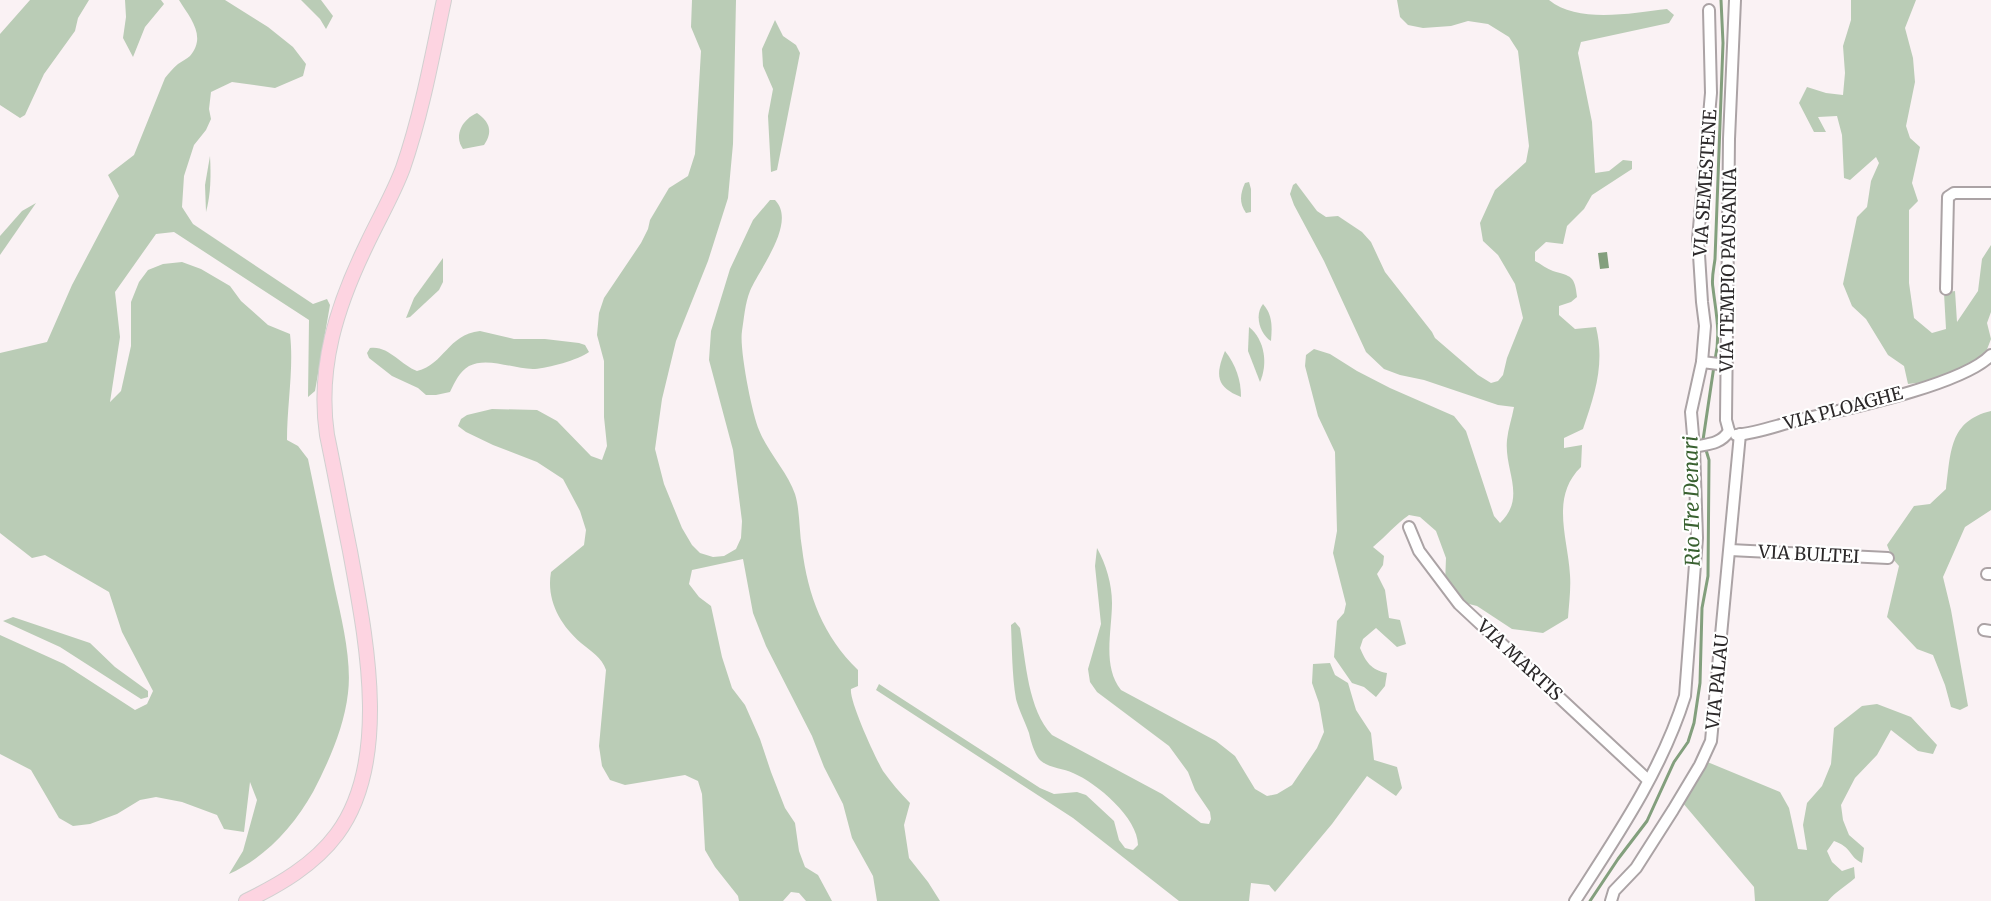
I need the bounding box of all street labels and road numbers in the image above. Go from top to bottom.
street label: VIA SEMESTENE [1688,108,1722,258]
street label: VIA TEMPIO PAUSANIA [1715,167,1741,374]
street label: VIA PLOAGHE [1780,381,1906,435]
street label: VIA BULTEI [1757,540,1860,568]
street label: VIA MARTIS [1472,614,1568,706]
street label: VIA PALAU [1700,633,1734,732]

